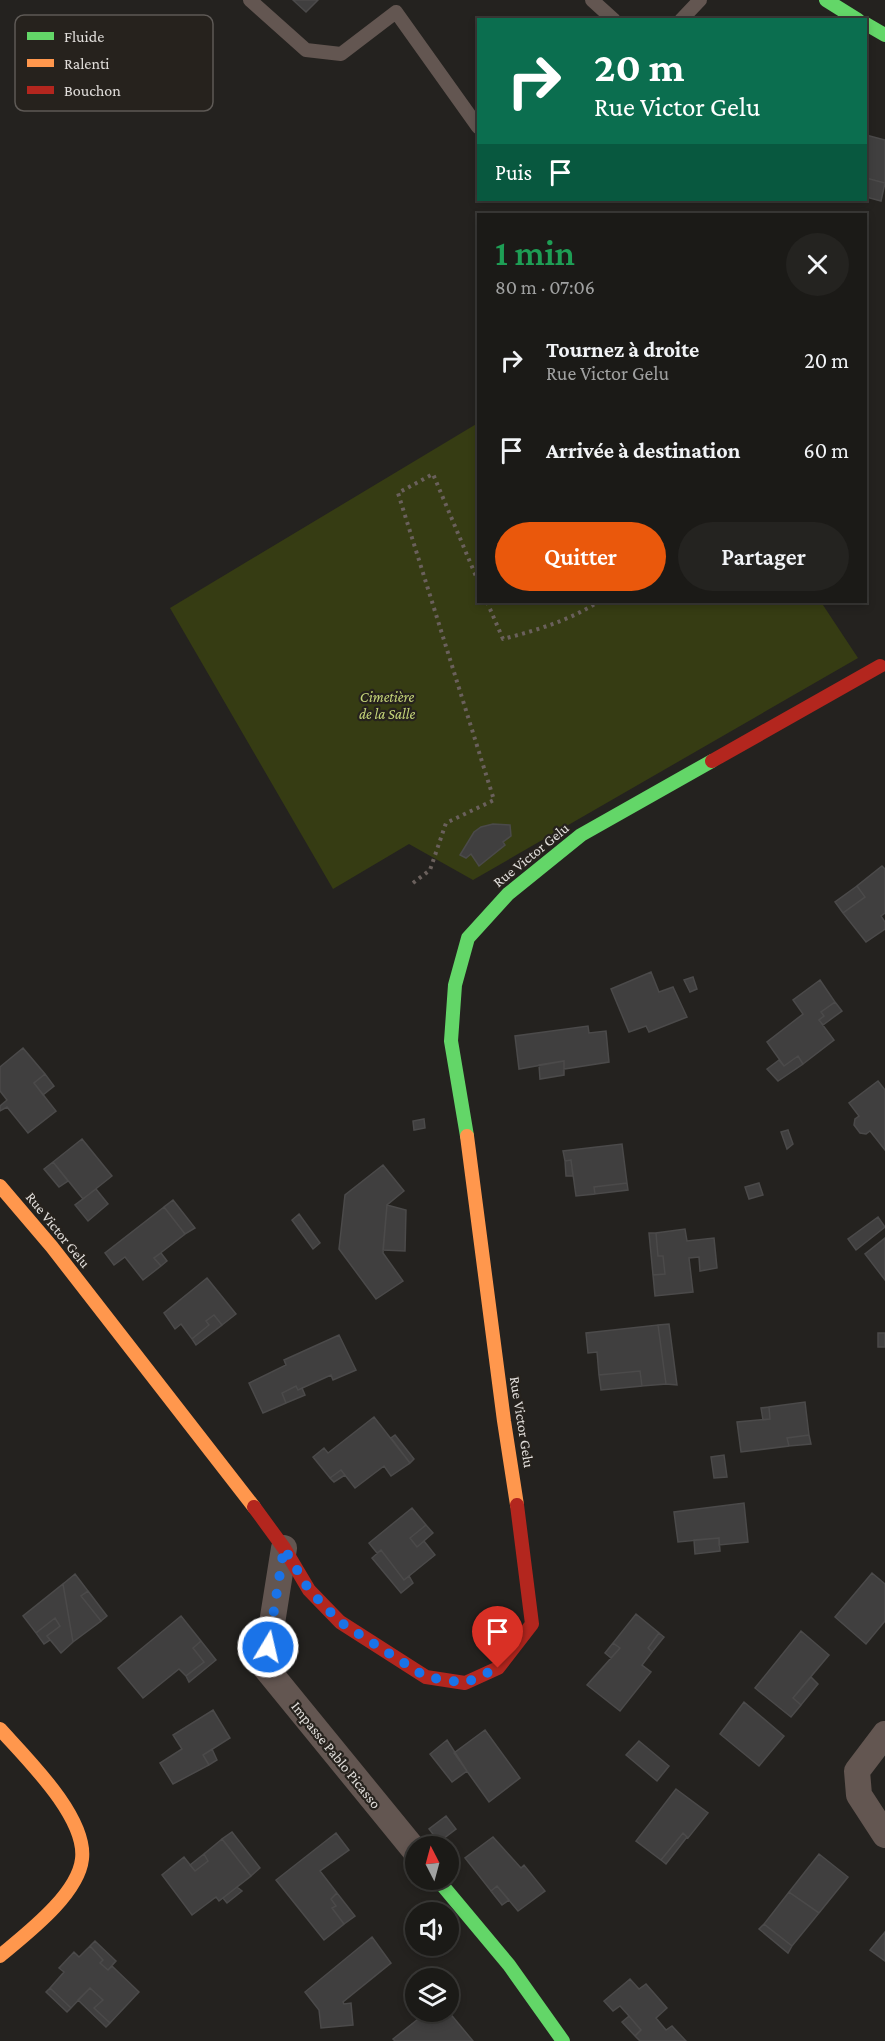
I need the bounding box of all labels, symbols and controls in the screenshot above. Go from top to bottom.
legend [15,15,213,111]
text: Fluide [64,28,104,45]
icon: right [495,42,573,120]
text: 20 m [594,43,685,90]
text: Ralenti [64,55,109,72]
text: Bouchon [64,82,121,99]
text: Rue Victor Gelu [594,92,760,122]
icon: arrive [544,156,577,189]
text: Puis [495,160,532,185]
text: 1 min [495,233,575,273]
button: close [786,233,849,296]
text: 80 m · 07:06 [495,276,595,298]
text: Tournez à droite [546,337,699,362]
icon: right [495,344,528,377]
text: 20 m [804,348,849,373]
text: Rue Victor Gelu [546,362,669,384]
icon: arrive [495,434,528,467]
text: Arrivée à destination [546,438,740,463]
text: 60 m [804,438,849,463]
button: Quitter [495,522,666,591]
button: Partager [678,522,849,591]
park label: Cimetière de la Salle [359,689,415,722]
street label: Rue Victor Gelu [490,820,572,890]
street label: Rue Victor Gelu [23,1189,93,1271]
street label: Rue Victor Gelu [507,1375,537,1469]
pin [472,1606,523,1668]
position arrow [236,1615,300,1679]
icon: arrive [481,1615,514,1648]
street label: Impasse Pablo Picasso [287,1698,384,1812]
north arrow [405,1836,459,1890]
map controls [405,1836,459,2022]
button: sound [405,1902,459,1956]
button: layers [405,1968,459,2022]

